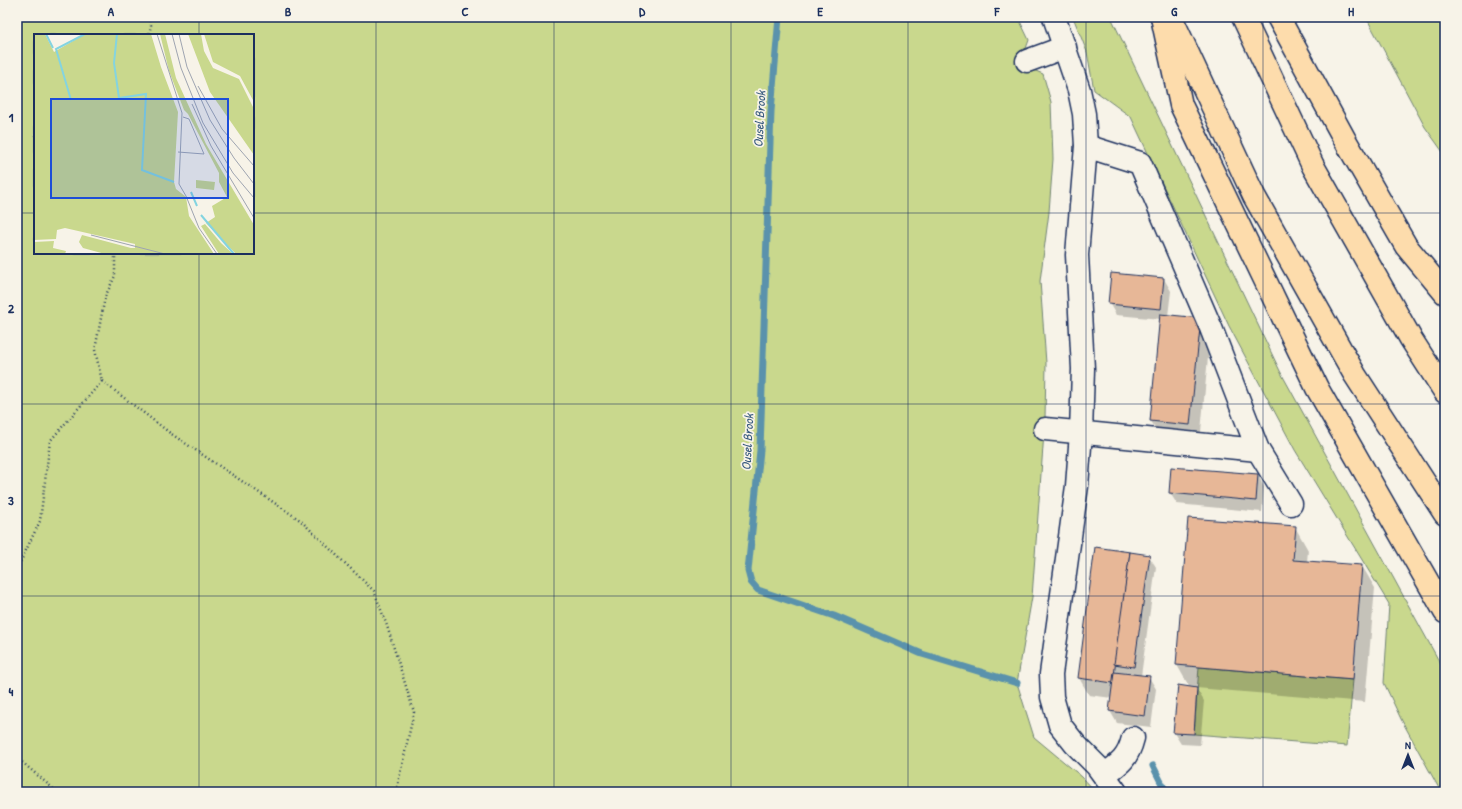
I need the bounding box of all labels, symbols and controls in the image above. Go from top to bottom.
text: A [108,2,115,20]
text: B [285,2,292,20]
text: C [461,2,469,20]
text: D [639,2,646,20]
text: E [817,2,823,20]
text: F [994,2,1001,20]
text: G [1171,2,1178,20]
text: H [1348,2,1354,20]
inset map [34,34,254,254]
water label: Ousel Brook [749,89,770,148]
text: 1 [9,108,14,126]
text: 2 [8,299,15,317]
water label: Ousel Brook [737,412,758,471]
text: 3 [8,491,14,509]
text: 4 [9,682,14,700]
north arrow [1388,735,1428,775]
text: N [1405,738,1411,752]

